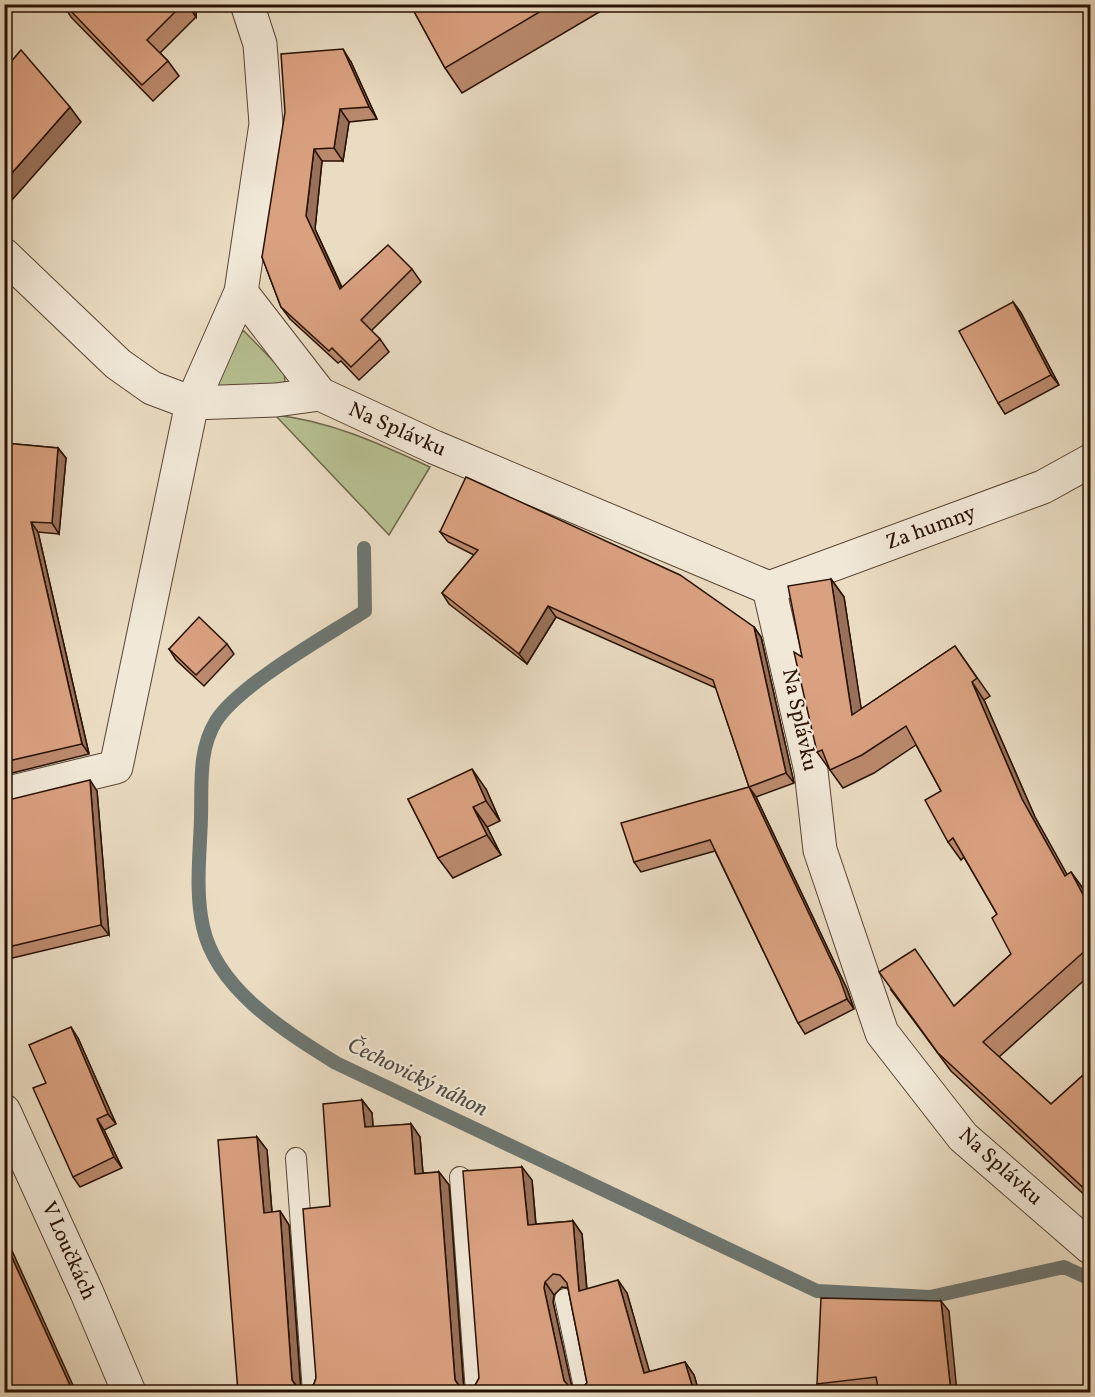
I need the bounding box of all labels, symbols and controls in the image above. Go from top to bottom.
street label: Na Splávku [344,396,450,464]
street label: Za humny [882,498,981,558]
street label: Na Splávku [774,666,824,774]
water label: Čechovický náhon [342,1031,492,1125]
street label: Na Splávku [952,1121,1048,1213]
street label: V Loučkách [33,1197,103,1305]

